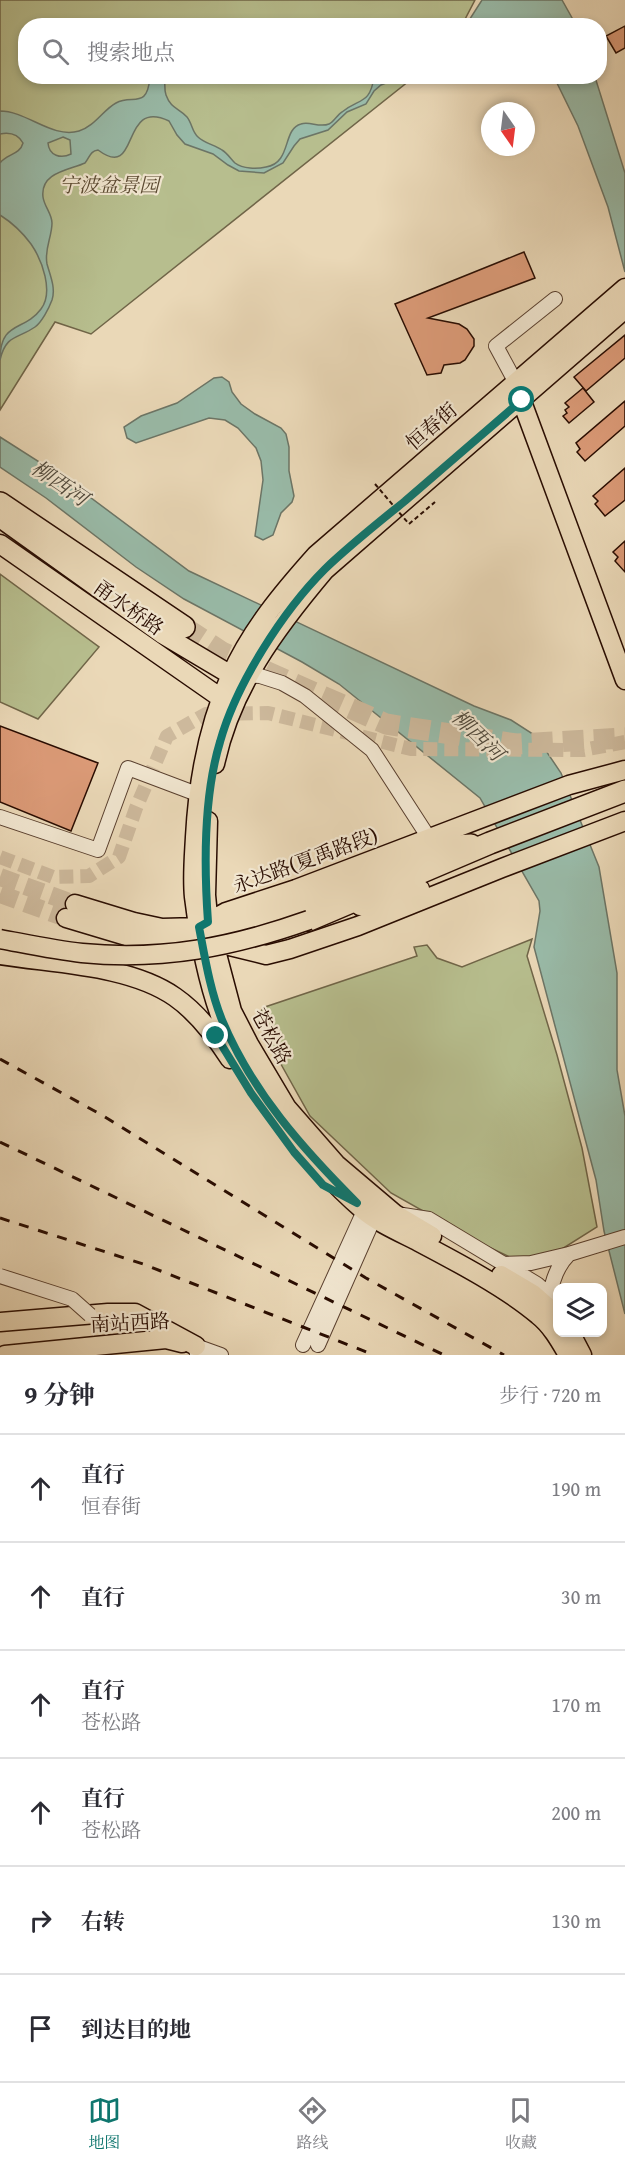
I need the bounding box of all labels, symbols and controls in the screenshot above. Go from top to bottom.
search box [18,18,607,84]
icon: search [39,35,72,68]
text: 搜索地点 [87,36,175,68]
north arrow [481,102,535,156]
park label: 宁波盆景园 [59,170,162,199]
route start [508,386,534,412]
street label: 恒春街 [399,395,463,457]
water label: 柳西河 [25,453,98,516]
street label: 甬水桥路 [88,572,170,642]
water label: 柳西河 [445,702,514,771]
street label: 永达路(夏禹路段) [228,820,382,900]
street label: 苍松路 [245,1003,299,1069]
route end [202,1022,228,1048]
map controls [553,1283,607,1337]
button: layers [553,1283,607,1337]
street label: 南站西路 [89,1305,171,1339]
text: 9 分钟 [24,1375,95,1414]
text: 步行 · 720 m [499,1380,601,1409]
text: 直行 [81,1458,125,1490]
icon: ahead [24,1472,57,1505]
text: 190 m [551,1474,601,1503]
text: 恒春街 [81,1491,141,1520]
icon: ahead [24,1580,57,1613]
text: 直行 [81,1581,125,1613]
text: 30 m [561,1582,601,1611]
text: 直行 [81,1674,125,1706]
icon: ahead [24,1688,57,1721]
text: 170 m [551,1690,601,1719]
text: 苍松路 [81,1707,141,1736]
text: 直行 [81,1782,125,1814]
icon: ahead [24,1796,57,1829]
text: 200 m [551,1798,601,1827]
text: 苍松路 [81,1815,141,1844]
icon: right [24,1904,57,1937]
text: 右转 [81,1905,125,1937]
text: 130 m [551,1906,601,1935]
icon: arrive [24,2012,57,2045]
text: 到达目的地 [81,2013,191,2045]
tab: 地图 [88,2094,121,2154]
tab: 路线 [296,2094,329,2154]
tab: 收藏 [504,2094,537,2154]

